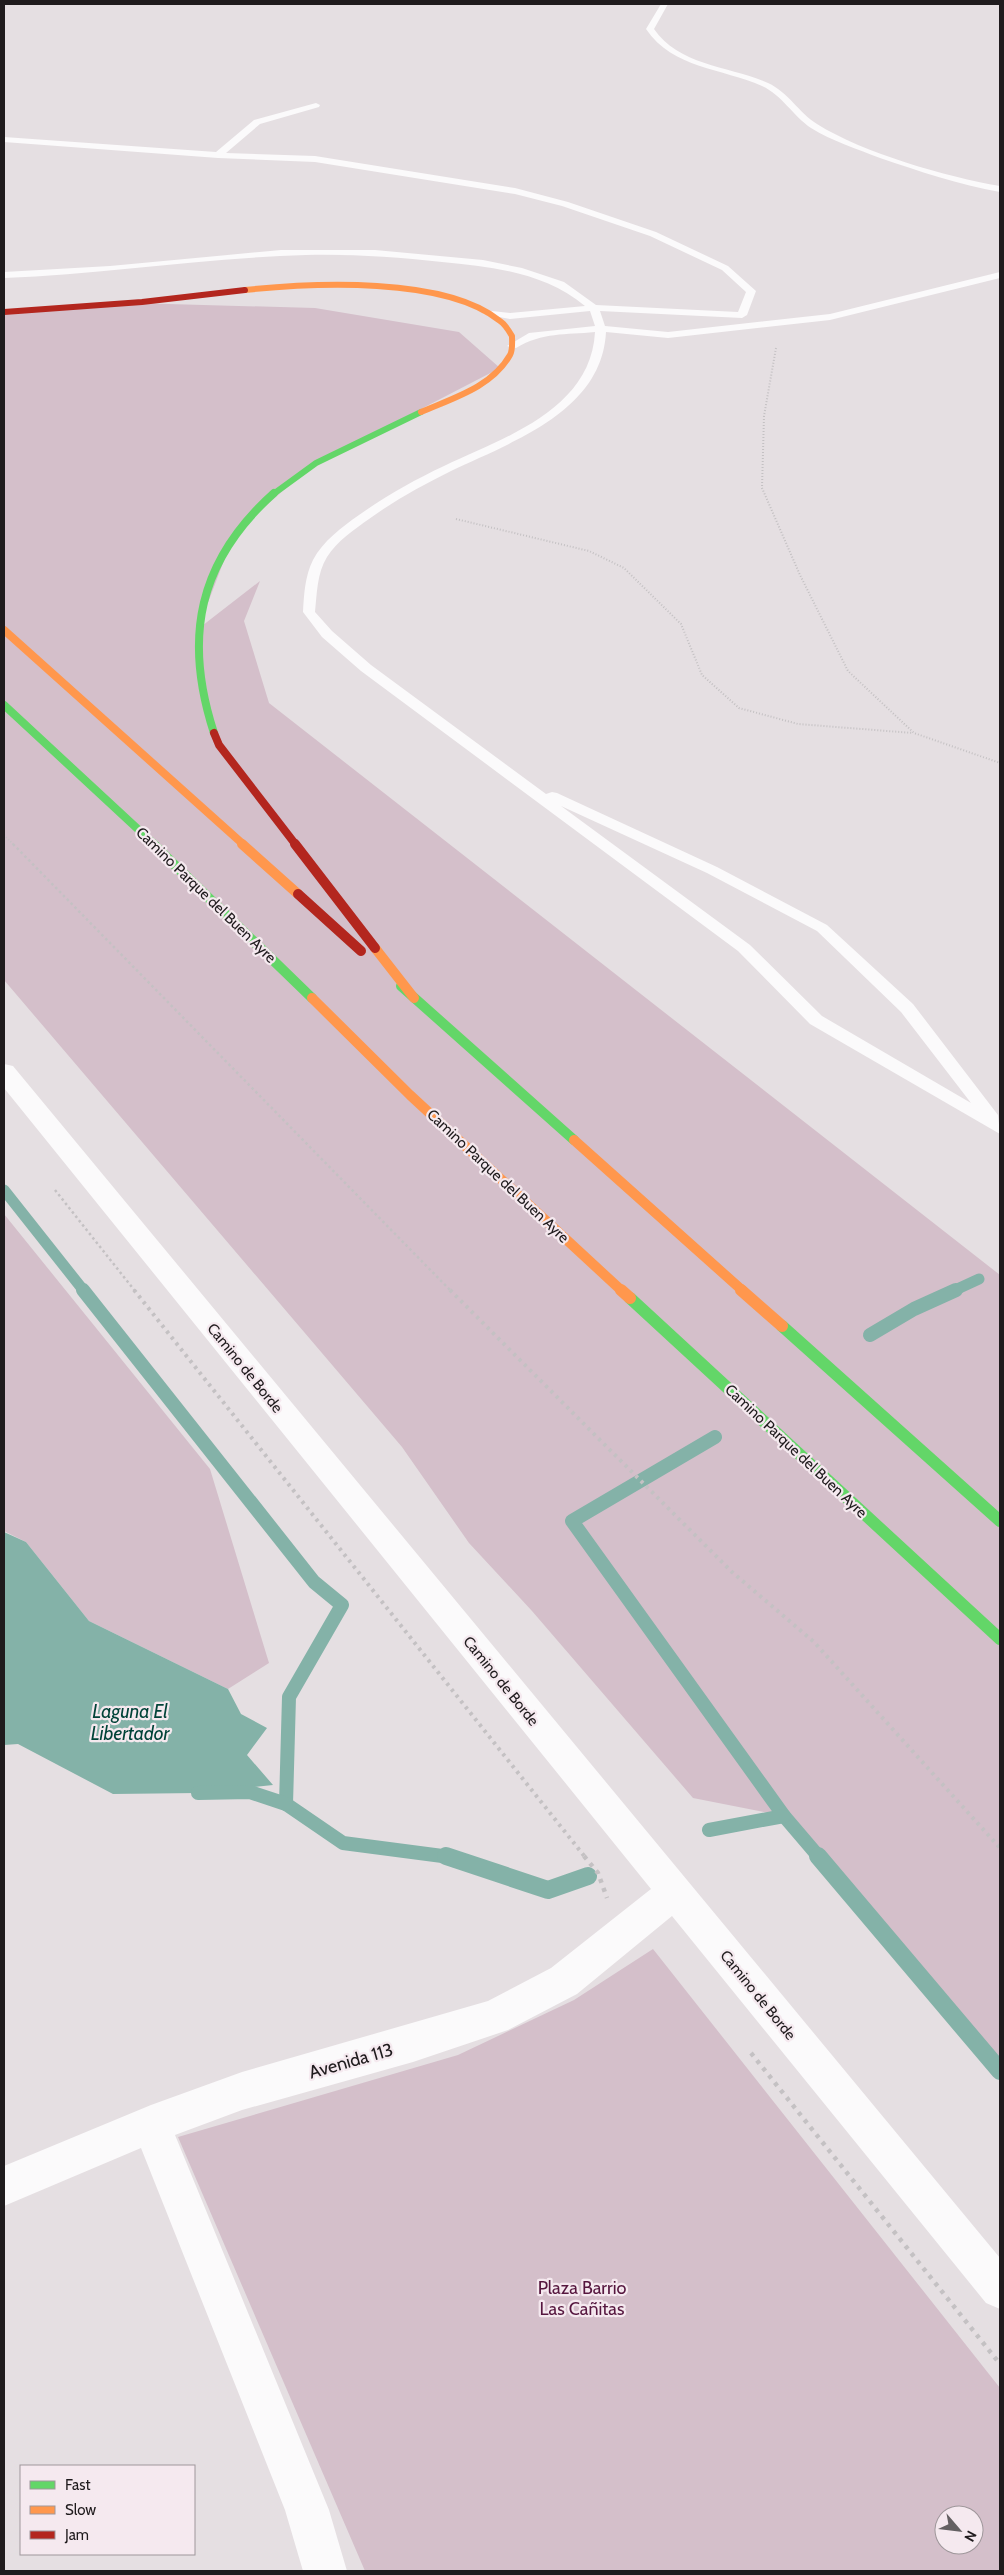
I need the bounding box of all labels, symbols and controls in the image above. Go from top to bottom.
street label: Camino Parque del Buen Ayre [132,823,280,967]
street label: Camino Parque del Buen Ayre [423,1105,573,1247]
street label: Camino de Borde [203,1320,287,1417]
street label: Camino Parque del Buen Ayre [721,1380,871,1522]
street label: Camino de Borde [459,1633,543,1730]
water label: Laguna El Libertador [91,1700,171,1745]
street label: Camino de Borde [716,1947,800,2044]
street label: Avenida 113 [306,2039,396,2083]
park label: Plaza Barrio Las Cañitas [538,2277,626,2320]
legend [20,2465,195,2555]
text: Fast [65,2476,90,2494]
text: Slow [65,2501,96,2519]
north arrow [934,2505,984,2555]
text: Jam [64,2526,89,2544]
text: N [960,2528,981,2545]

